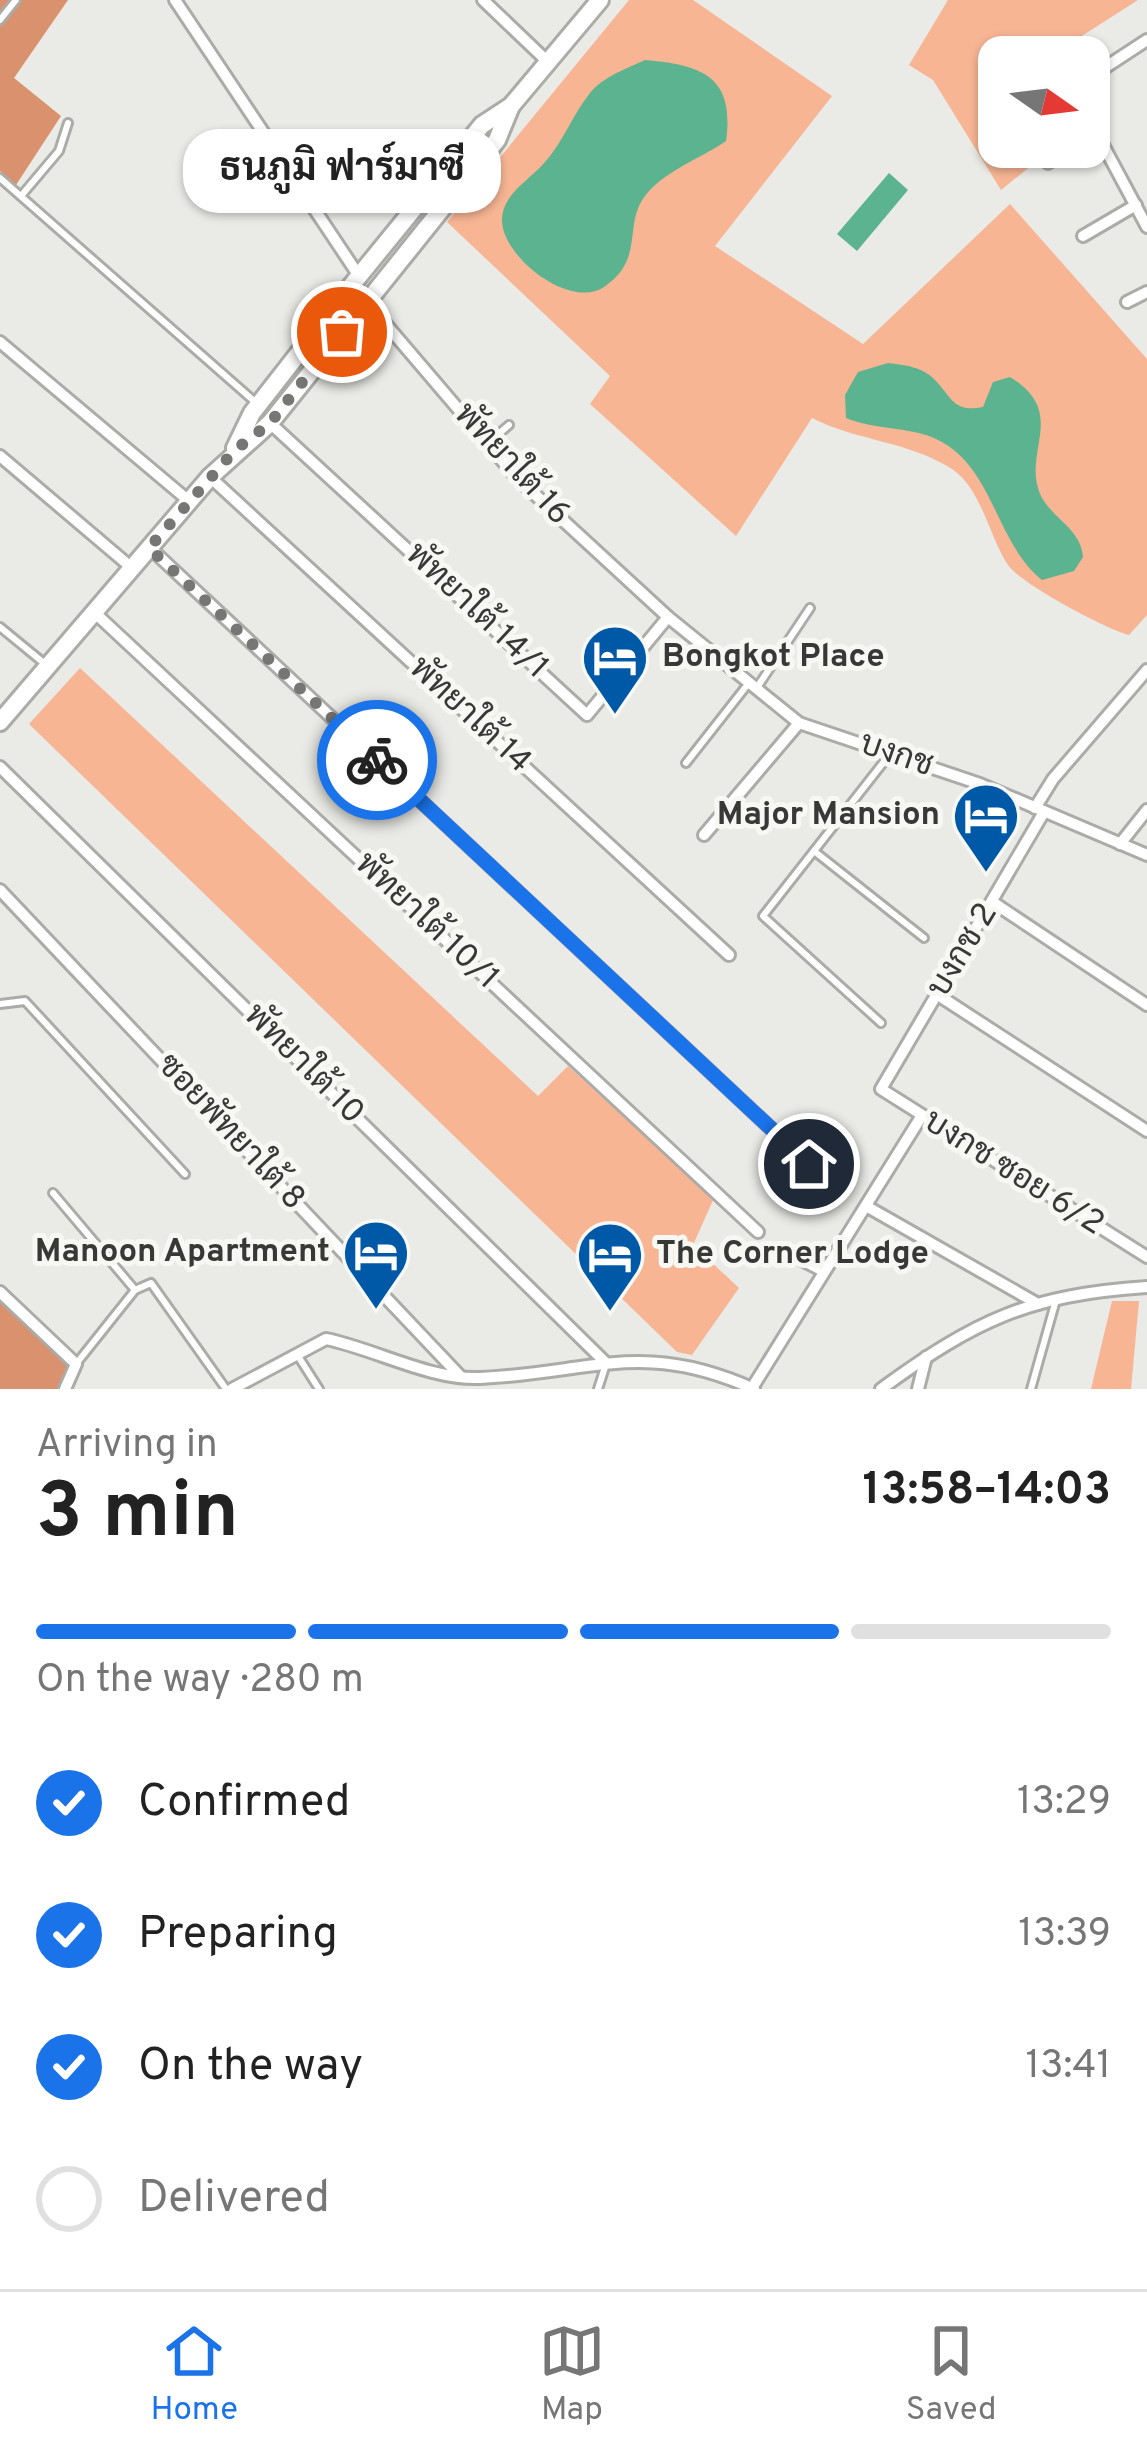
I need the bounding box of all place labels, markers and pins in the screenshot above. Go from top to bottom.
callout: ธนภูมิ ฟาร์มาซี [183,128,501,212]
pin [291,281,393,383]
hotel icon: Bongkot Place [580,623,650,717]
place label: Bongkot Place [662,637,885,679]
hotel icon: Major Mansion [951,781,1021,875]
place label: Major Mansion [717,795,940,837]
pin [758,1113,860,1215]
hotel icon: Manoon Apartment [341,1218,411,1312]
hotel icon: The Corner Lodge [575,1220,645,1314]
place label: Manoon Apartment [35,1232,330,1274]
place label: The Corner Lodge [656,1234,929,1276]

